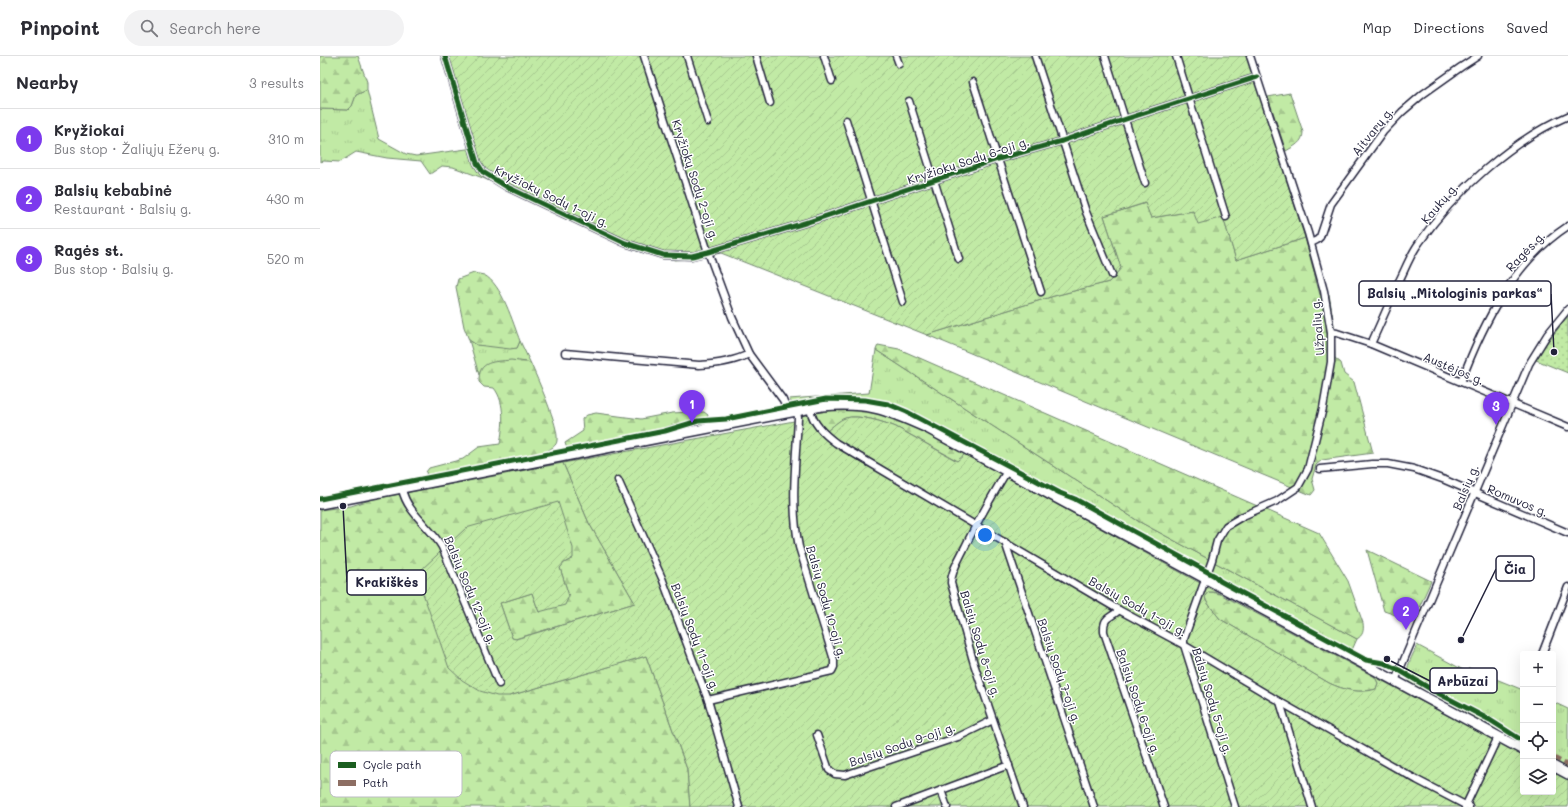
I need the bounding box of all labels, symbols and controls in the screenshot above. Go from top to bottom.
search box [124,10,404,46]
text: Pinpoint [20,15,100,40]
icon: search [138,17,160,39]
text: Search here [170,18,261,38]
text: Map [1363,18,1391,37]
text: Directions [1413,18,1484,37]
text: Saved [1506,18,1548,37]
text: Nearby [16,71,78,93]
text: 3 results [249,74,304,91]
street label: Aitvarų g. [1348,103,1396,159]
street label: Kryžiokų Sodų 2-oji g. [669,117,723,243]
text: Kryžiokai [54,120,125,140]
text: 1 [26,130,32,147]
text: 310 m [268,130,304,147]
street label: Kryžiokų Sodų 6-oji g. [905,133,1031,187]
text: Bus stop · Žaliųjų Ežerų g. [54,140,220,157]
street label: Kryžiokų Sodų 1-oji g. [492,161,612,231]
street label: Kaukų g. [1417,179,1461,227]
text: Balsių kebabinė [54,180,172,200]
text: 2 [25,190,33,207]
text: 430 m [266,190,304,207]
text: Restaurant · Balsių g. [54,200,192,217]
street label: Ragės g. [1502,227,1548,275]
text: Ragės st. [54,240,124,260]
text: 3 [25,250,33,267]
text: 520 m [267,250,304,267]
text: Bus stop · Balsių g. [54,260,174,277]
callout: Balsių „Mitologinis parkas“ [1359,281,1551,306]
text: Balsių „Mitologinis parkas“ [1367,284,1543,301]
street label: Užpalių g. [1307,298,1327,356]
street label: Austėjos g. [1421,348,1487,388]
pin: 1 [679,390,705,423]
pin: 3 [1483,392,1509,425]
street label: Balsių g. [1448,462,1482,512]
street label: Romuvos g. [1485,480,1551,520]
your location [975,525,995,545]
street label: Balsių Sodų 12-oji g. [441,533,501,647]
street label: Balsių Sodų 10-oji g. [803,544,851,660]
callout: Čia [1496,556,1534,581]
text: Čia [1504,560,1526,577]
callout: Krakiškės [347,570,426,595]
street label: Balsių Sodų 1-oji g. [1086,572,1190,640]
text: Krakiškės [356,573,418,590]
street label: Balsių Sodų 11-oji g. [668,581,724,693]
street label: Balsių Sodų 8-oji g. [957,588,1005,700]
pin: 2 [1393,597,1419,630]
street label: Balsių Sodų 7-oji g. [1034,616,1086,726]
street label: Balsių Sodų 5-oji g. [1189,646,1237,756]
street label: Balsių Sodų 6-oji g. [1113,647,1165,757]
map controls [1520,651,1556,795]
button: + [1520,651,1556,687]
callout: Arbūzai [1430,668,1497,693]
text: Arbūzai [1437,672,1489,689]
button: − [1520,687,1556,723]
street label: Balsių Sodų 9-oji g. [847,718,957,770]
button: locate [1520,723,1556,759]
legend [330,751,462,797]
text: Cycle path [363,757,421,772]
button: layers [1520,759,1556,795]
text: Path [363,775,388,790]

